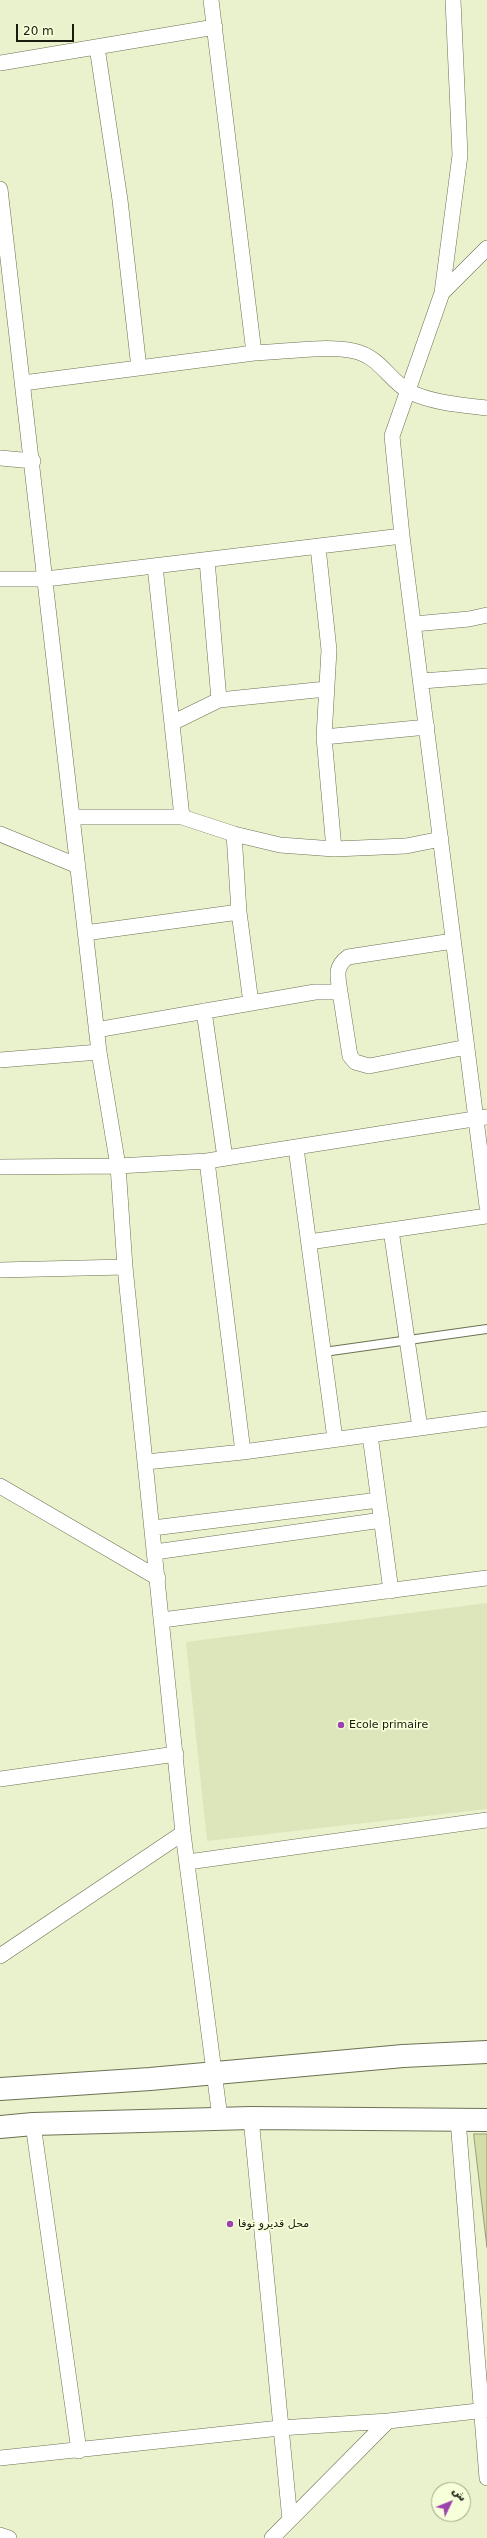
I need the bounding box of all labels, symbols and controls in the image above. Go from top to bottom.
scale bar [18,16,76,42]
text: 20 m [23,24,54,38]
place label: Ecole primaire [349,1718,428,1732]
marker: Ecole primaire [336,1720,346,1730]
place label: محل قديرو نوفا [238,2217,309,2231]
marker: محل قديرو نوفا [225,2219,235,2229]
north arrow [431,2482,471,2522]
text: ش [449,2484,469,2504]

